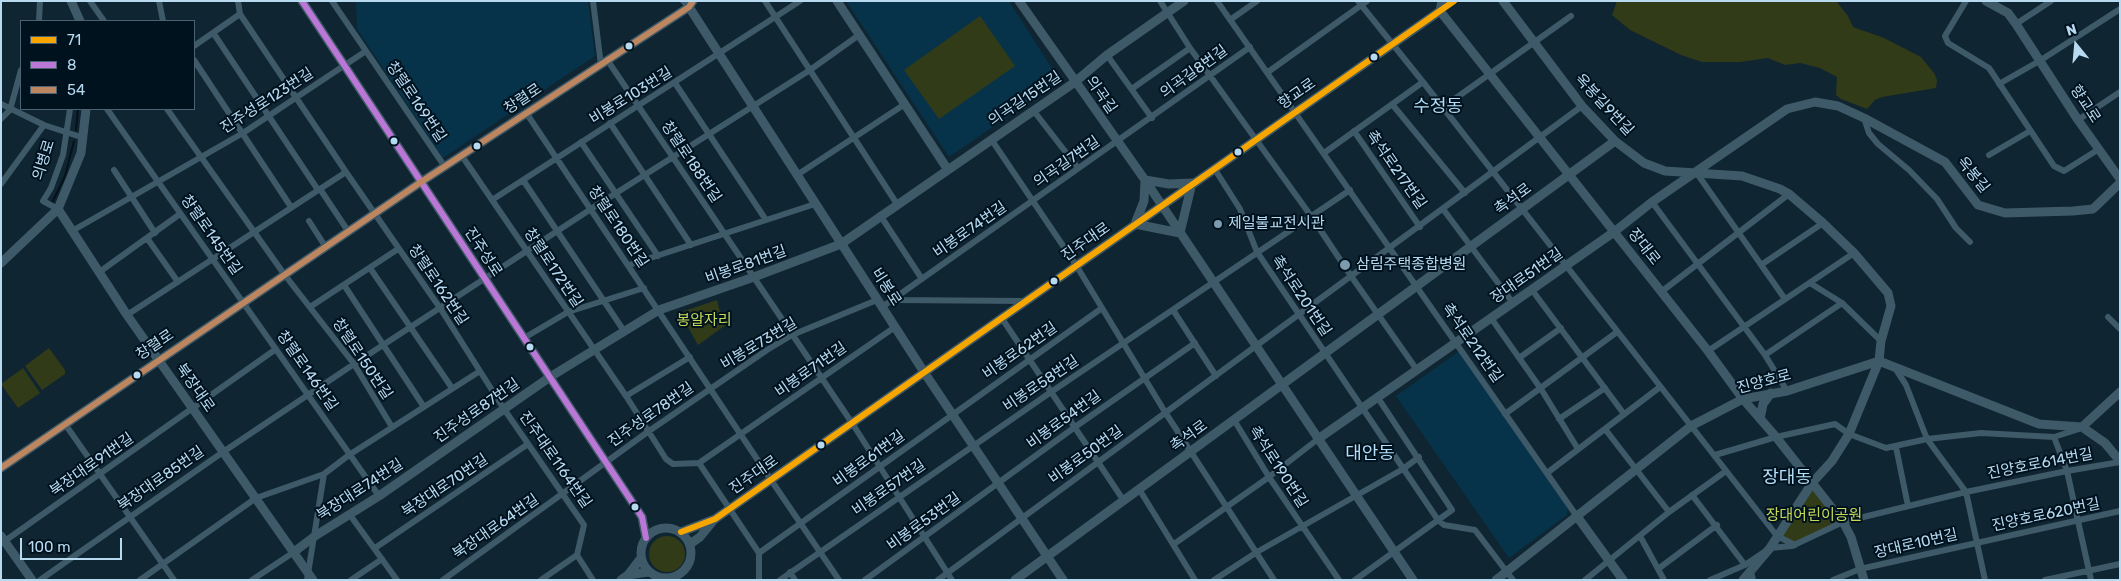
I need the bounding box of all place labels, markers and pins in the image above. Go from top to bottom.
unlabelled marker [624,41,634,51]
unlabelled marker [1369,52,1379,62]
unlabelled marker [389,136,399,146]
unlabelled marker [472,141,482,151]
unlabelled marker [1233,147,1243,157]
place label: 제일불교전시관 [1228,215,1325,233]
marker: 제일불교전시관 [1212,218,1224,230]
place label: 삼림주택종합병원 [1356,256,1466,274]
marker: 삼림주택종합병원 [1338,258,1352,272]
unlabelled marker [1049,276,1059,286]
unlabelled marker [525,342,535,352]
unlabelled marker [132,370,142,380]
unlabelled marker [816,440,826,450]
unlabelled marker [630,502,640,512]

